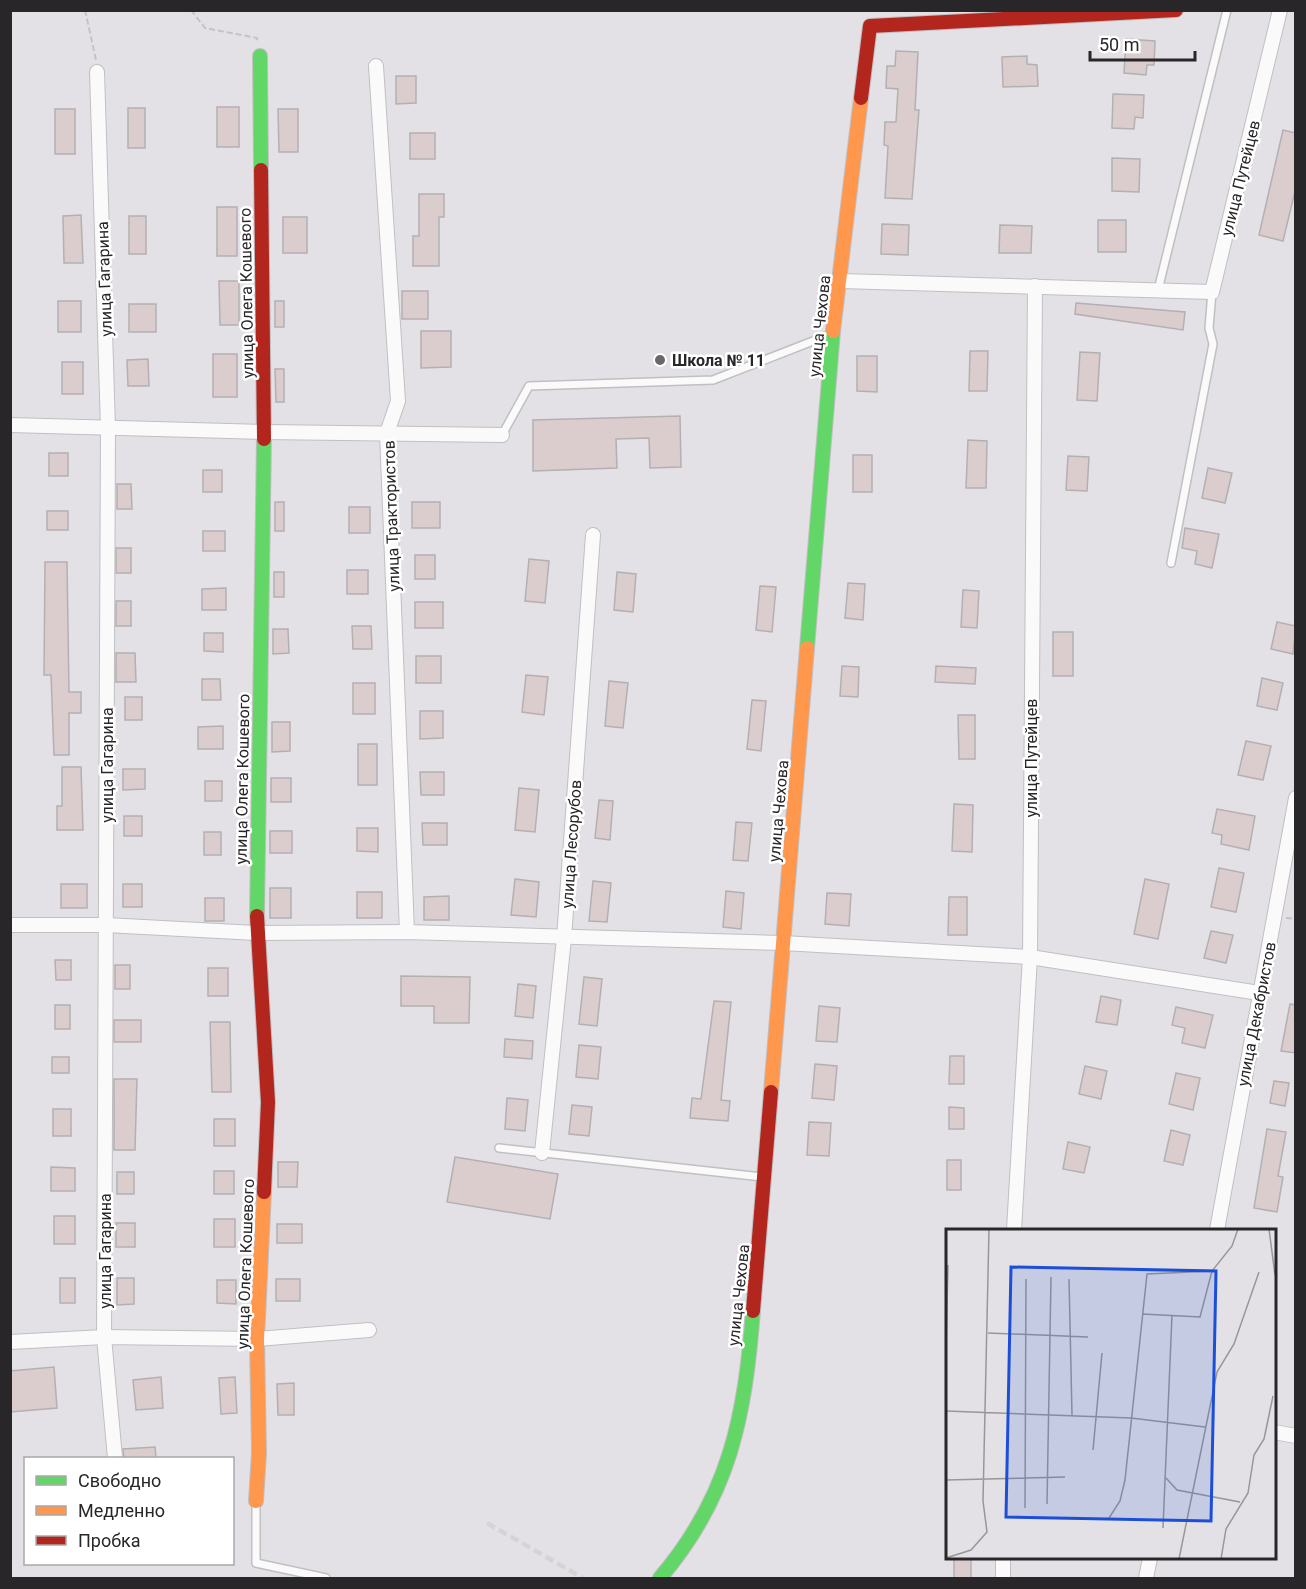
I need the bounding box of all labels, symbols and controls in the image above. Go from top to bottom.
scale bar [1090,24,1195,62]
text: 50 m [1099,34,1139,55]
street label: улица Путейцев [1217,118,1264,238]
street label: улица Олега Кошевого [236,208,257,378]
street label: улица Гагарина [93,221,116,337]
street label: улица Чехова [805,274,834,378]
place label: Школа № 11 [672,351,765,370]
marker: Школа № 11 [653,353,667,367]
street label: улица Трактористов [379,440,404,592]
street label: улица Олега Кошевого [232,694,253,864]
street label: улица Путейцев [1022,699,1041,817]
street label: улица Гагарина [98,707,117,823]
street label: улица Чехова [765,759,792,863]
street label: улица Лесорубов [558,779,585,909]
street label: улица Декабристов [1233,940,1280,1088]
street label: улица Олега Кошевого [233,1178,258,1350]
street label: улица Гагарина [96,1193,115,1309]
inset map [946,1229,1276,1559]
street label: улица Чехова [724,1243,753,1347]
legend [24,1457,234,1565]
text: Свободно [78,1470,161,1491]
text: Медленно [78,1500,165,1521]
text: Пробка [78,1530,141,1551]

